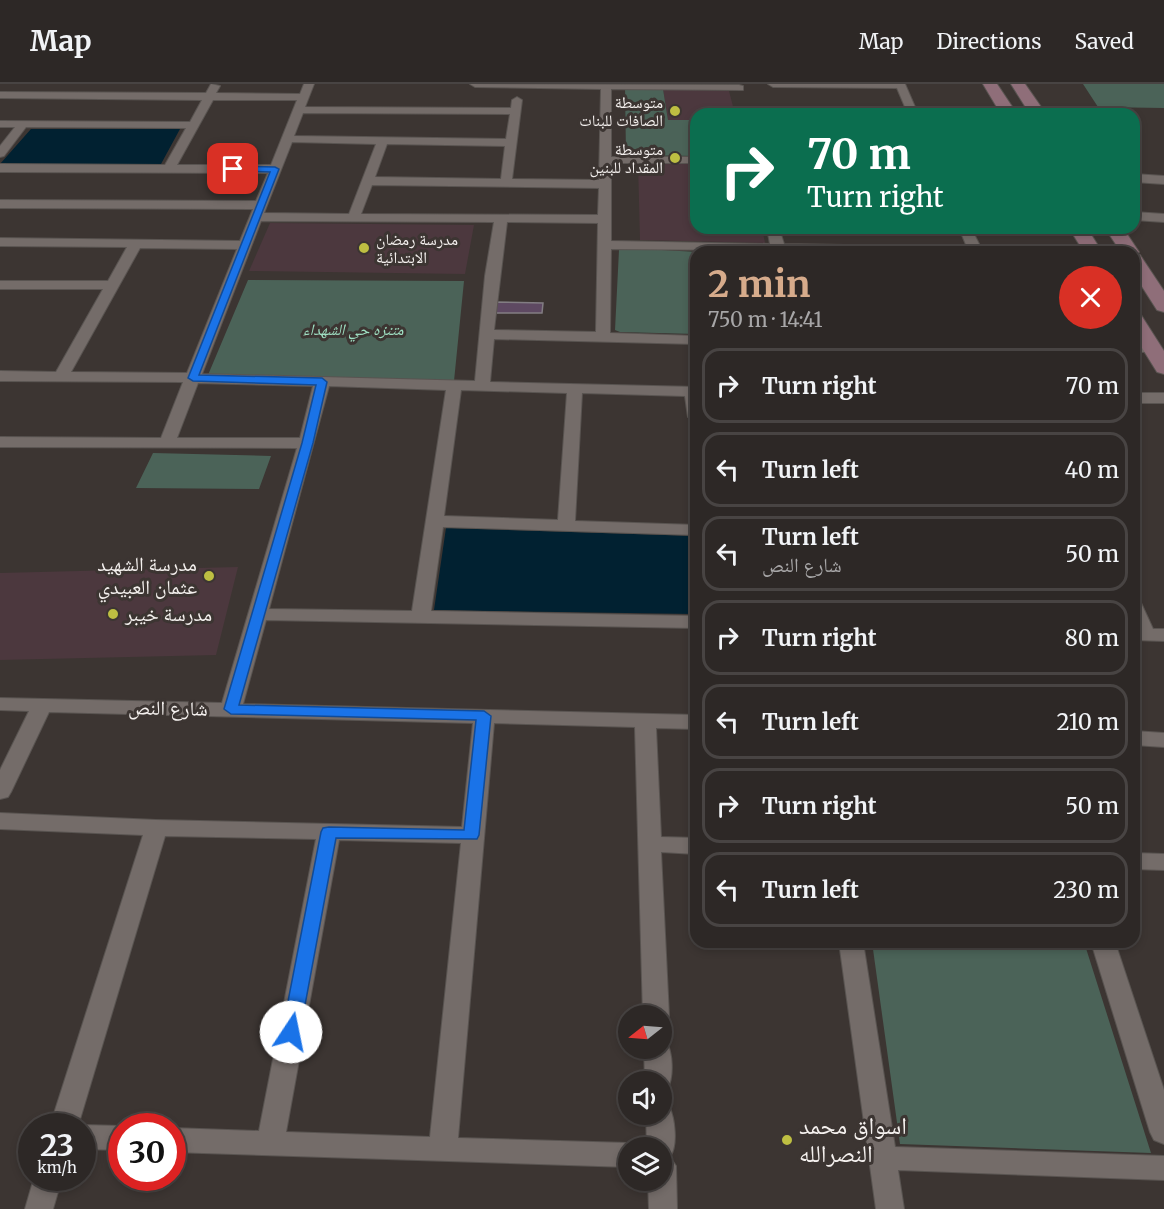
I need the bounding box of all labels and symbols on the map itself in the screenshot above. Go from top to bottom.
place label: متوسطة الصافات للبنات [579,92,663,130]
marker: متوسطة الصافات للبنات [668,104,682,118]
place label: متوسطة المقداد للبنين [589,139,663,178]
pin [207,143,258,194]
marker: متوسطة المقداد للبنين [668,151,682,165]
place label: مدرسة رمضان الابتدائية [376,229,458,267]
marker: مدرسة رمضان الابتدائية [357,241,371,255]
park label: متنزه حي الشهداء [302,319,404,342]
place label: مدرسة الشهيد عثمان العبيدي [97,551,197,603]
marker: مدرسة الشهيد عثمان العبيدي [202,569,216,583]
place label: مدرسة خيبر [124,601,212,626]
marker: مدرسة خيبر [106,607,120,621]
street label: شارع النص [128,694,208,722]
position arrow [259,1000,323,1064]
north arrow [618,1005,672,1059]
place label: اسواق محمد النصرالله [799,1110,907,1169]
speed limit sign: 30 [108,1113,186,1191]
marker: اسواق محمد النصرالله [780,1133,794,1147]

